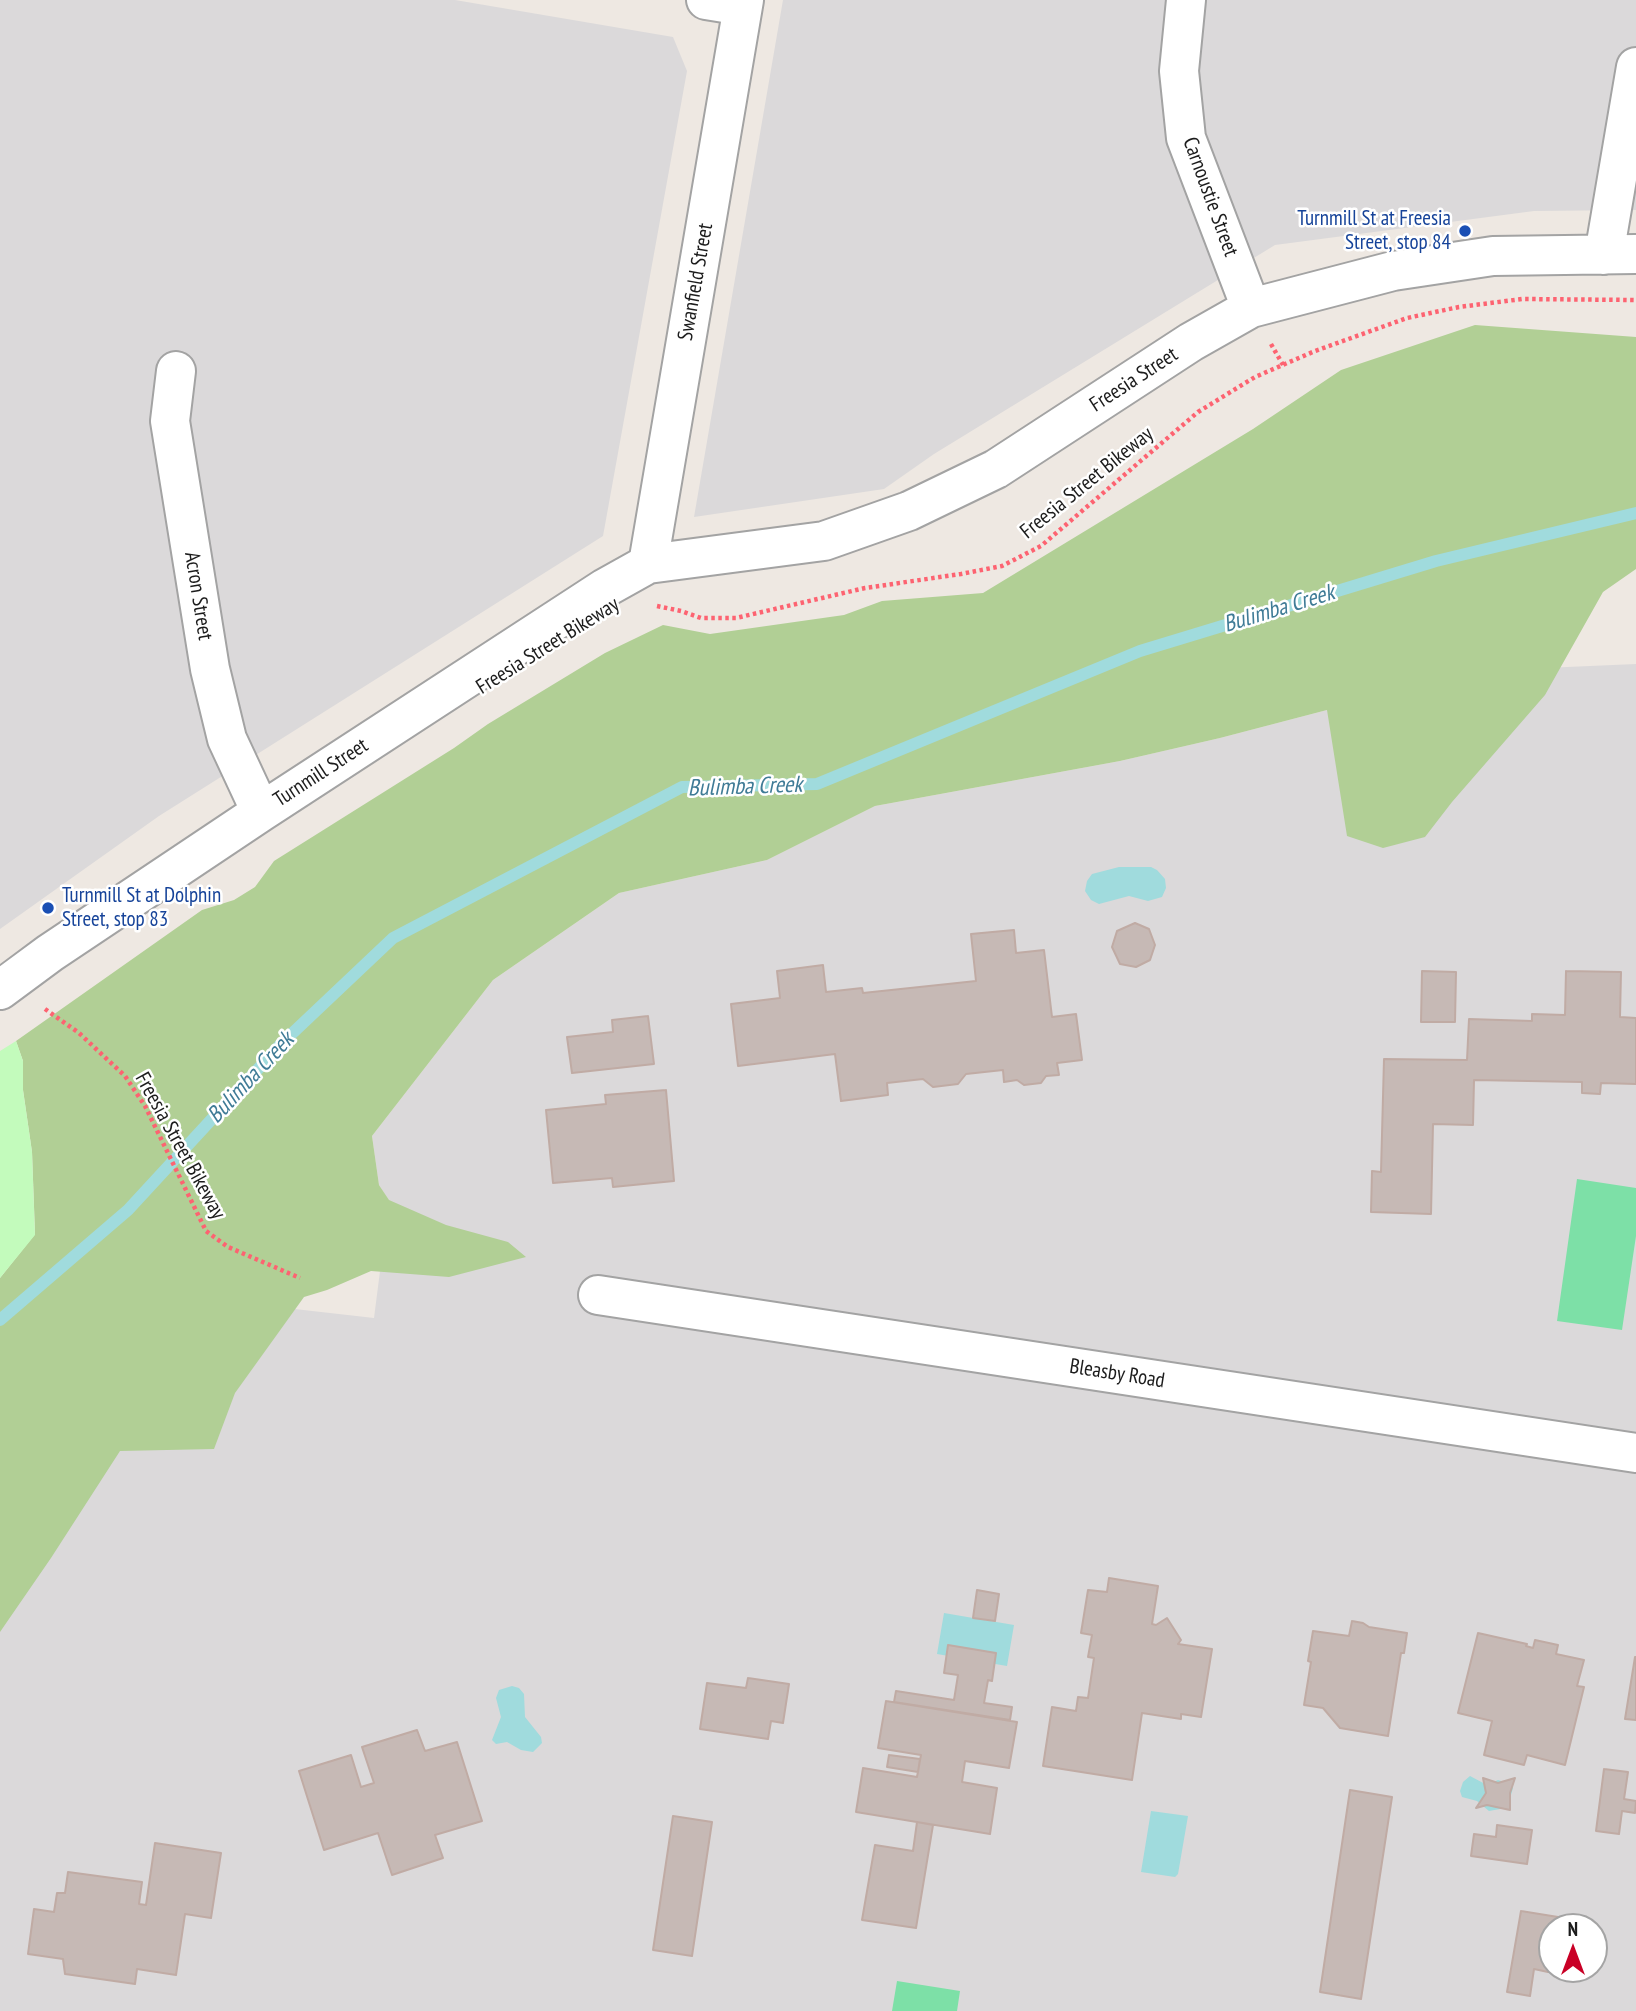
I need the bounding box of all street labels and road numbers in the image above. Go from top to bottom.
street label: Carnoustie Street [1177,134,1243,260]
street label: Swanfield Street [673,221,719,343]
street label: Freesia Street [1085,342,1183,418]
street label: Freesia Street Bikeway [1015,422,1159,544]
street label: Acron Street [179,550,217,642]
street label: Freesia Street Bikeway [472,592,624,700]
street label: Turnmill Street [269,733,373,813]
street label: Freesia Street Bikeway [129,1068,231,1224]
street label: Bleasby Road [1068,1354,1166,1394]

